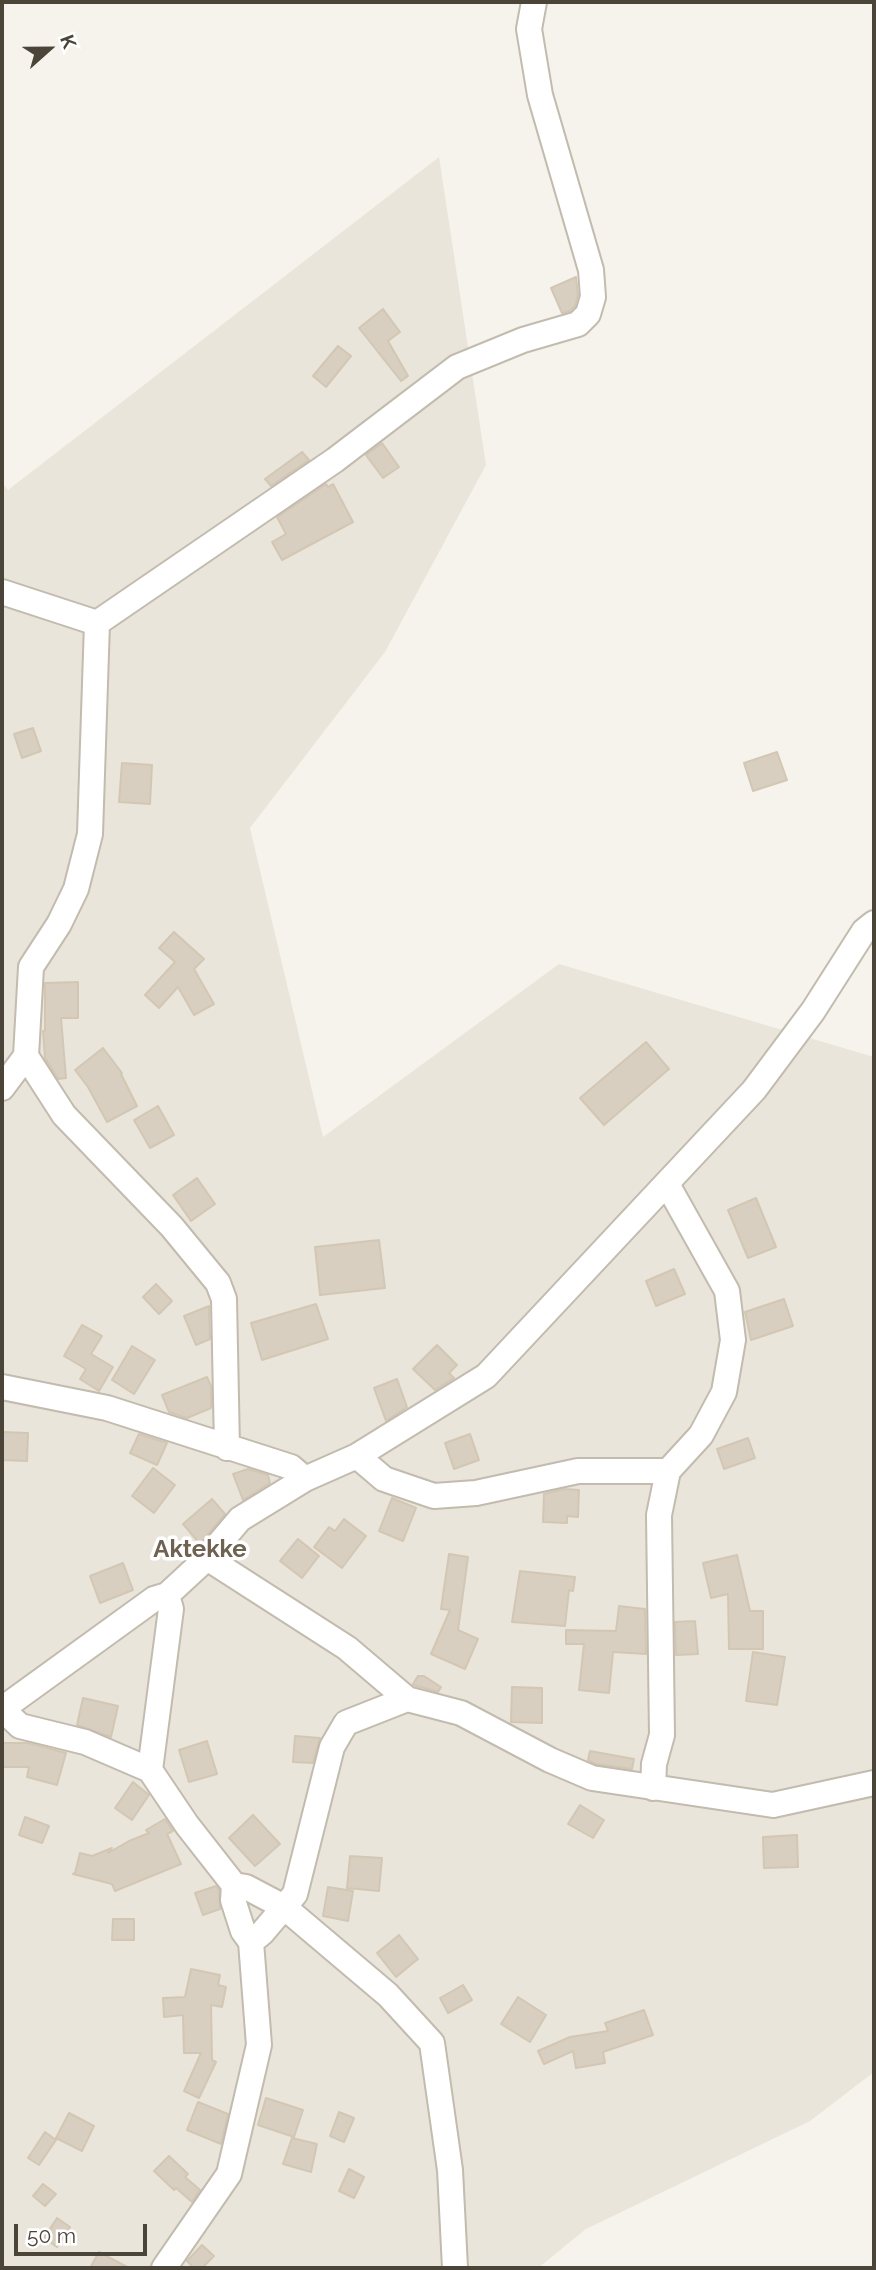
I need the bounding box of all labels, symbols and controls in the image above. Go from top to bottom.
north arrow [14,14,84,84]
text: K [56,32,81,51]
district label: Aktekke [153,1536,247,1564]
scale bar [18,2210,150,2254]
text: 50 m [27,2223,76,2248]

